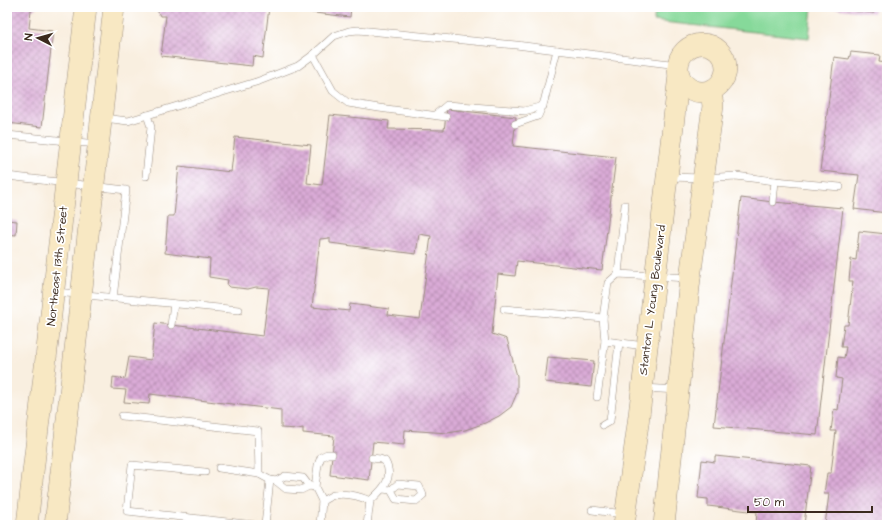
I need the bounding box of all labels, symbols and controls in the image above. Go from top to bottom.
north arrow [18,18,58,58]
text: N [21,33,36,41]
street label: Northeast 13th Street [43,205,72,327]
street label: Stanton L Young Boulevard [635,224,671,376]
scale bar [748,488,872,514]
text: 50 m [754,494,785,511]

